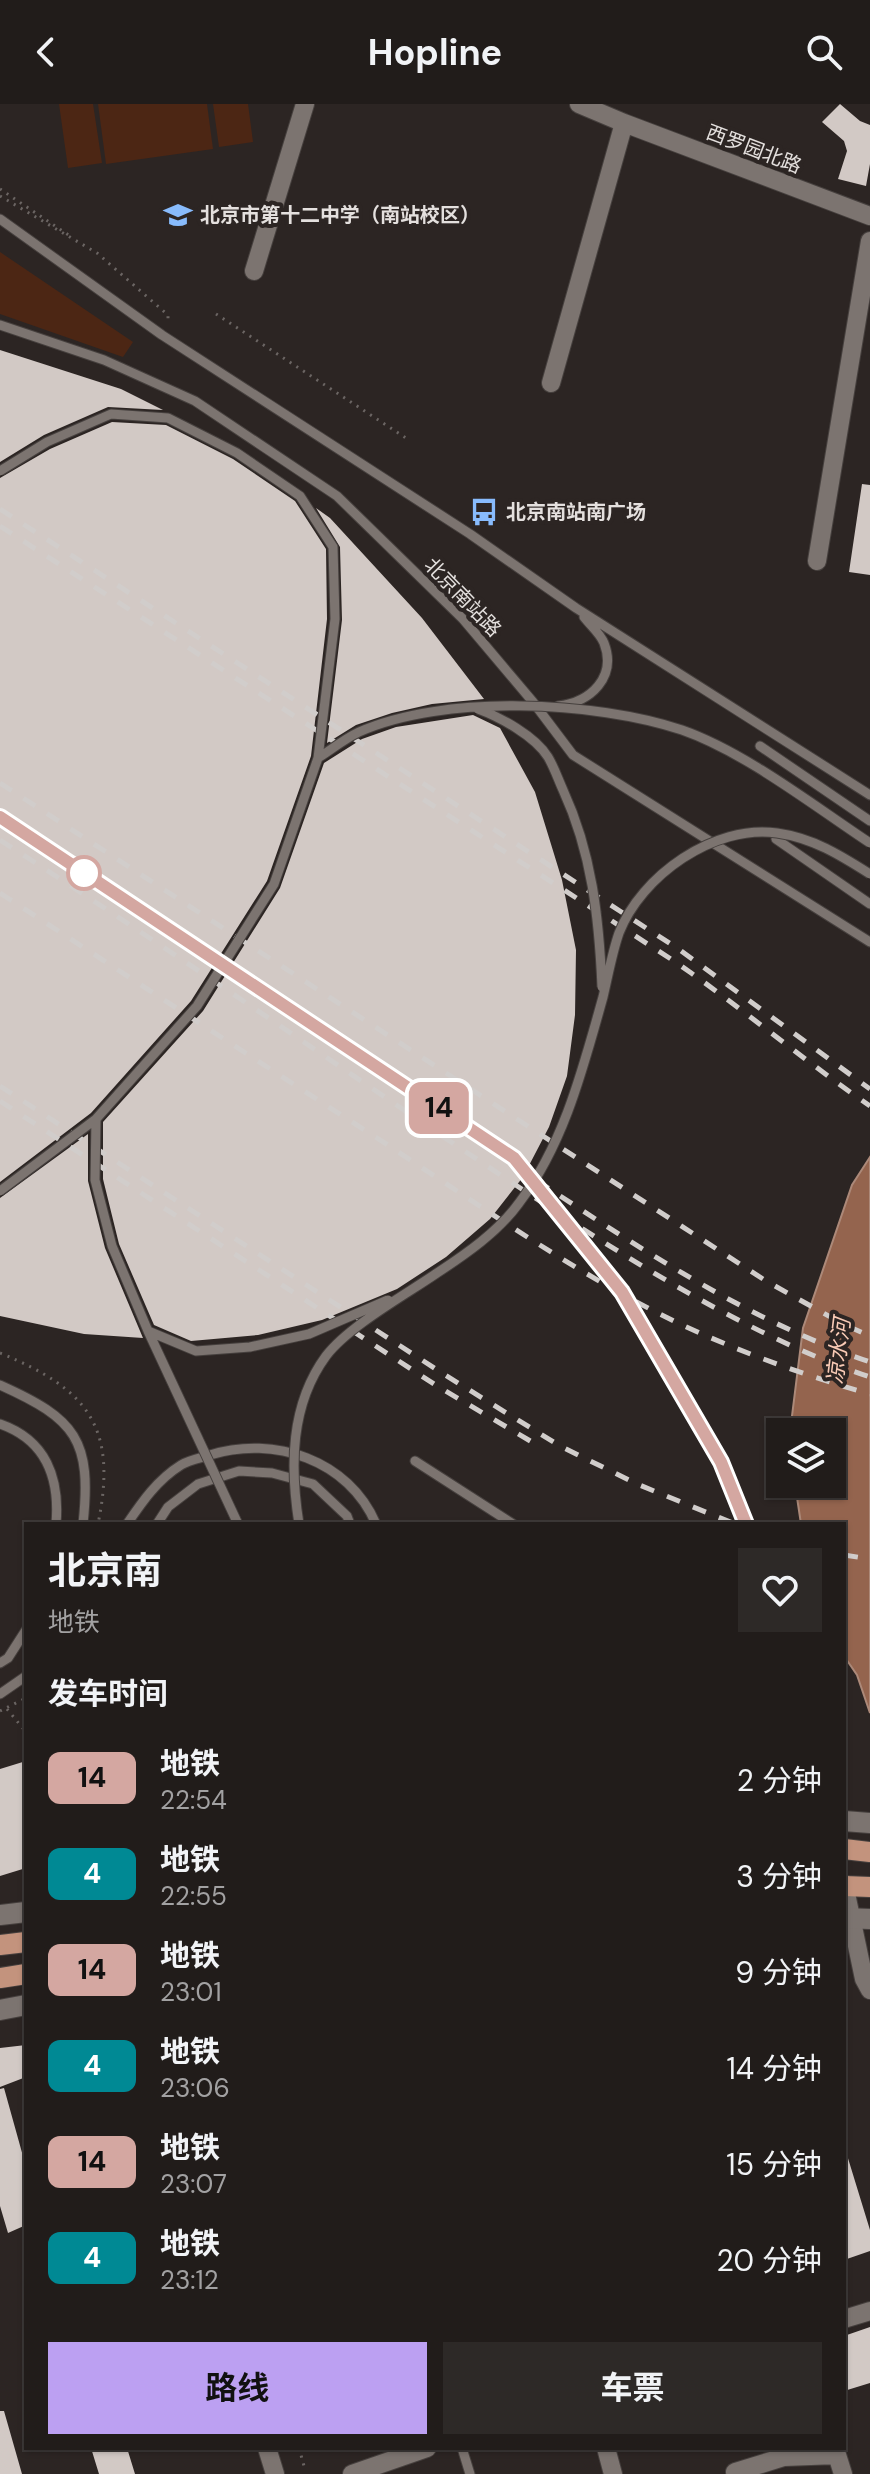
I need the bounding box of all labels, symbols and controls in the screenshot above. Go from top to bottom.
text: Hopline [368,29,502,76]
icon: back [24,30,68,74]
icon: search [802,30,846,74]
street label: 西罗园北路 [703,119,805,179]
school or university icon: 北京市第十二中学（南站校区） [163,200,193,230]
place label: 北京市第十二中学（南站校区） [200,202,480,228]
bus stop icon: 北京南站南广场 [469,497,499,527]
place label: 北京南站南广场 [506,499,646,525]
street label: 北京南站路 [419,552,507,642]
unlabelled marker [67,856,101,890]
line badge: 14 [403,1082,475,1134]
text: 14 [425,1089,453,1126]
water label: 凉水河 [820,1313,857,1386]
map controls [766,1418,846,1498]
button: layers [766,1418,846,1498]
text: 北京南 [48,1546,162,1596]
button: heart [738,1548,822,1632]
text: 地铁 [48,1605,100,1639]
text: 发车时间 [48,1674,168,1713]
text: 地铁 [160,1744,220,1783]
text: 14 [78,1759,106,1796]
text: 2 分钟 [737,1761,822,1800]
text: 22:54 [160,1783,227,1817]
text: 地铁 [160,1840,220,1879]
text: 4 [83,1855,101,1892]
text: 3 分钟 [736,1857,822,1896]
text: 22:55 [160,1879,227,1913]
text: 地铁 [160,1936,220,1975]
text: 14 [78,1951,106,1988]
text: 9 分钟 [735,1953,822,1992]
text: 23:01 [160,1975,222,2009]
text: 地铁 [160,2032,220,2071]
text: 4 [83,2047,101,2084]
text: 14 分钟 [726,2049,822,2088]
text: 23:06 [160,2071,230,2105]
text: 地铁 [160,2128,220,2167]
text: 14 [78,2143,106,2180]
text: 15 分钟 [726,2145,822,2184]
text: 23:07 [160,2167,227,2201]
text: 地铁 [160,2224,220,2263]
text: 4 [83,2239,101,2276]
text: 20 分钟 [717,2241,822,2280]
text: 23:12 [160,2263,219,2297]
button: 路线 [48,2342,427,2434]
button: 车票 [443,2342,822,2434]

